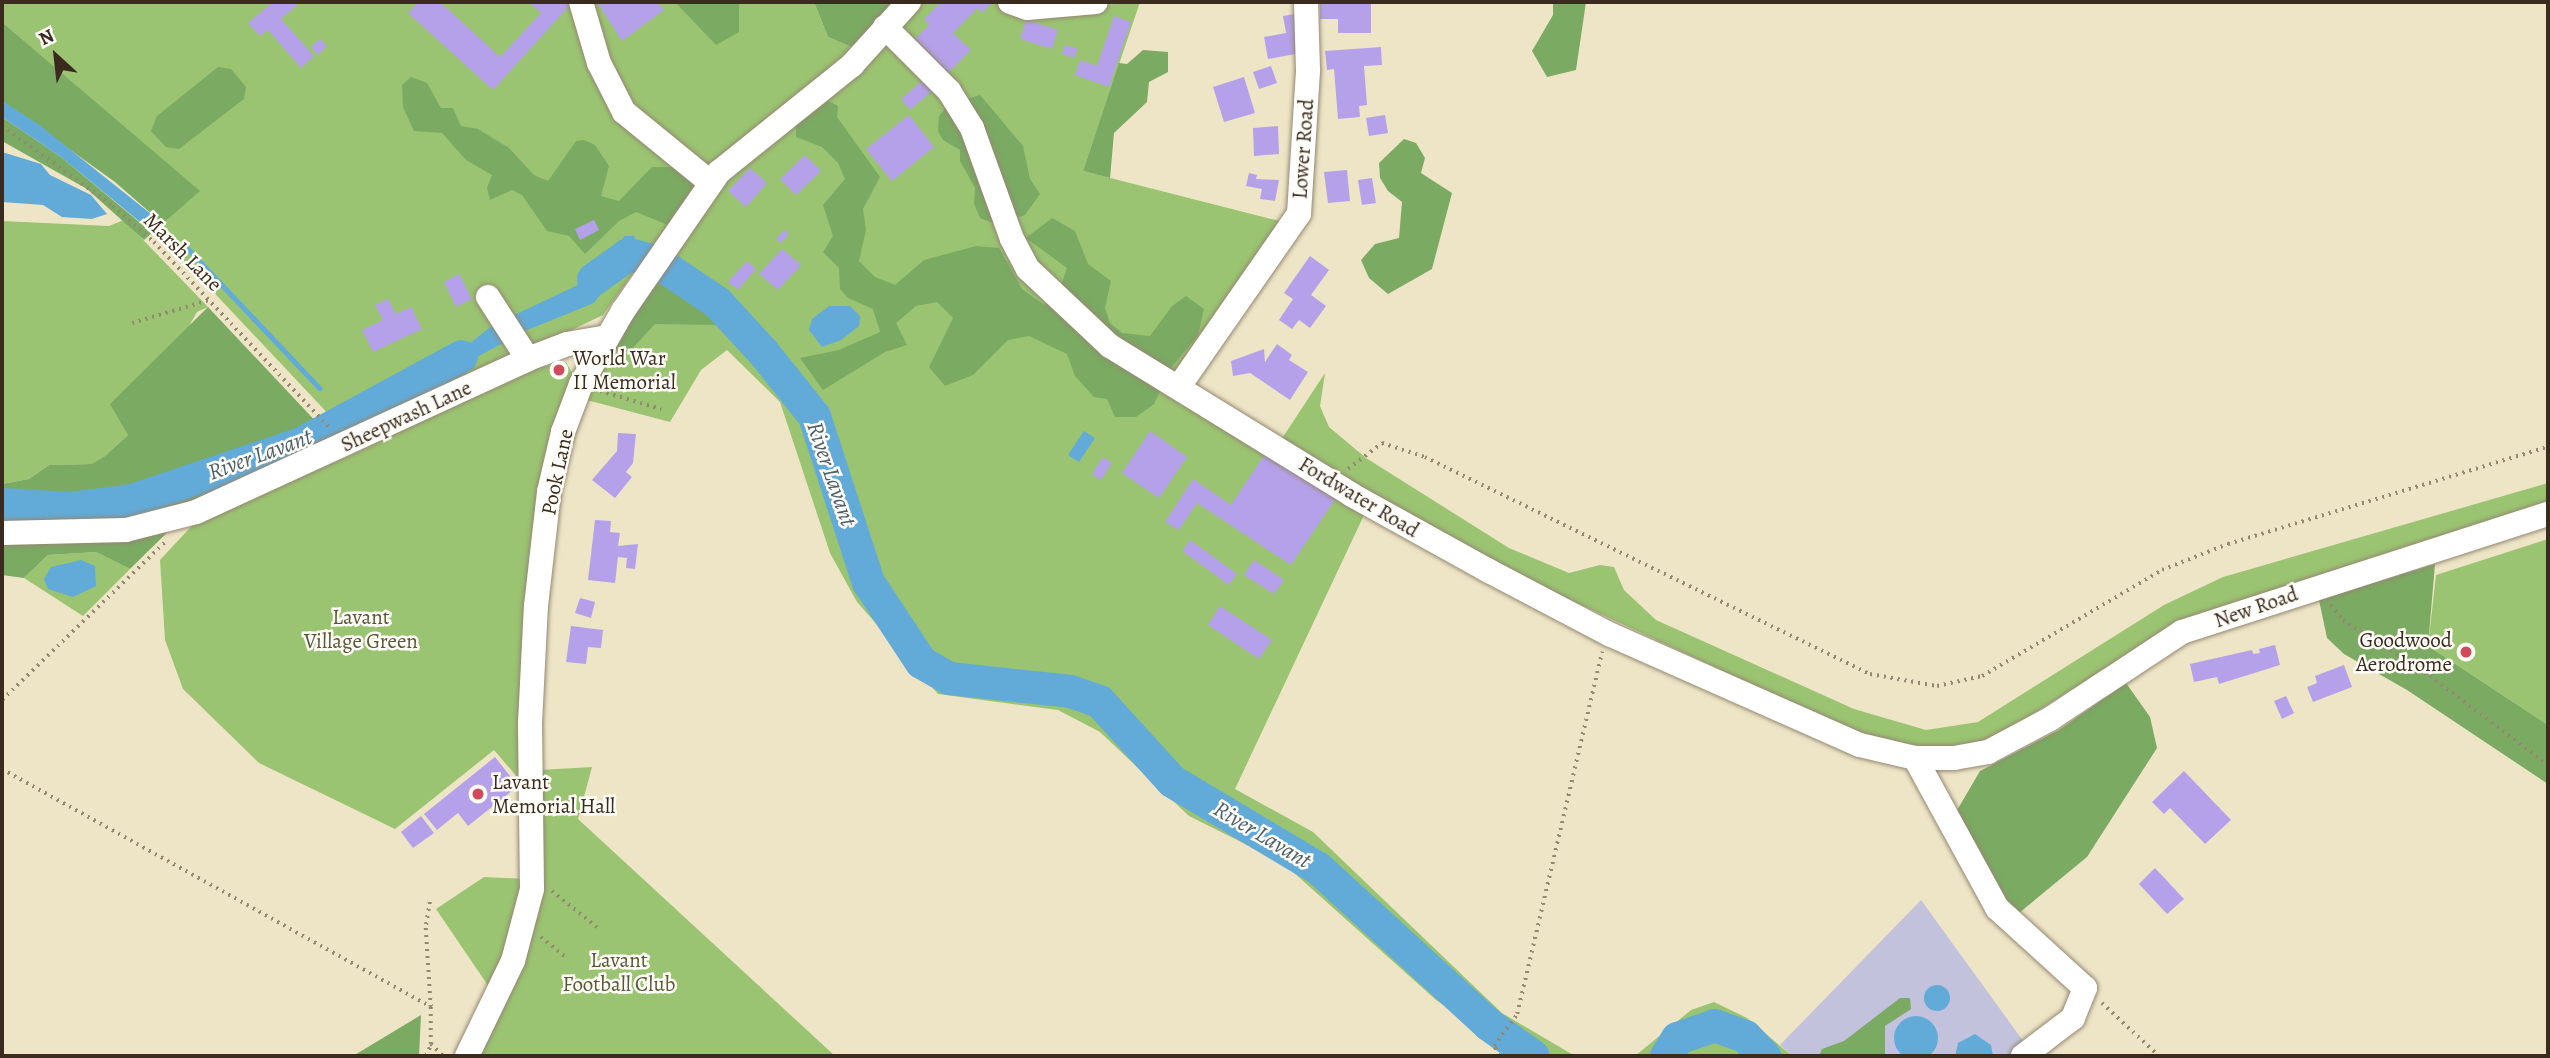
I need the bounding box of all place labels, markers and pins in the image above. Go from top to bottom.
place label: World War II Memorial [573,345,676,395]
marker: World War II Memorial [551,362,567,378]
place label: Goodwood Aerodrome [2356,627,2452,677]
marker: Goodwood Aerodrome [2458,644,2474,660]
place label: Lavant Memorial Hall [492,769,615,819]
marker: Lavant Memorial Hall [470,786,486,802]

